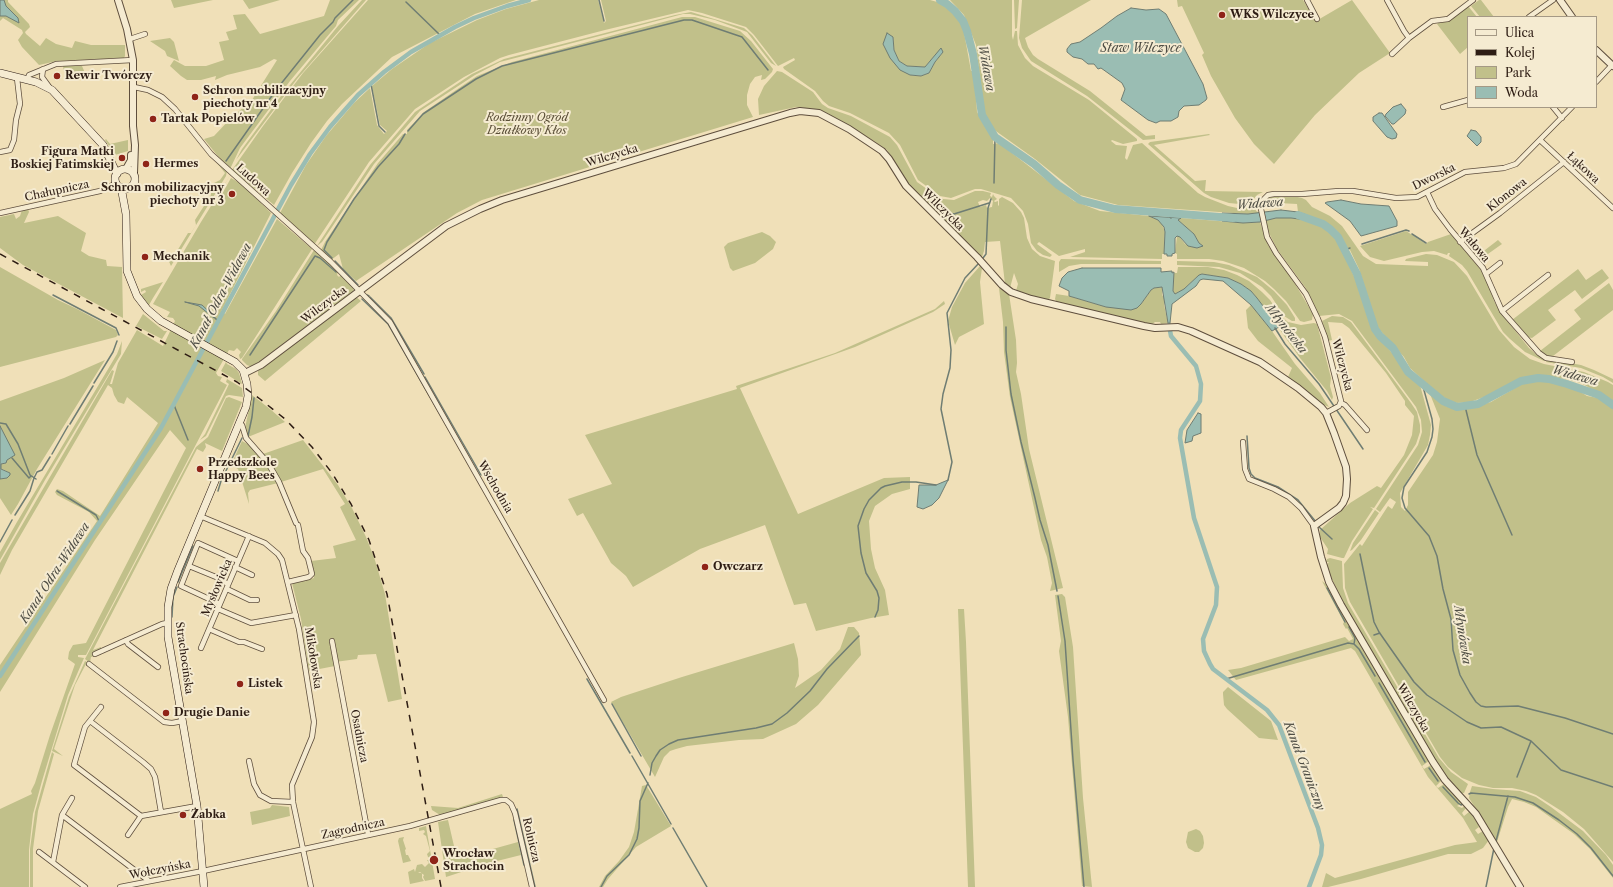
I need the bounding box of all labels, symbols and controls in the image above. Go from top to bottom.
place label: WKS Wilczyce [1230,8,1314,22]
marker: WKS Wilczyce [1217,10,1227,20]
legend [1467,16,1597,108]
text: Ulica [1505,25,1534,40]
water label: Staw Wilczyce [1101,42,1181,56]
water label: Widawa [975,44,997,92]
text: Kolej [1505,45,1535,60]
text: Park [1505,65,1531,80]
place label: Rewir Twórczy [65,69,152,83]
marker: Rewir Twórczy [52,71,62,81]
place label: Schron mobilizacyjny piechoty nr 4 [203,84,326,110]
text: Woda [1505,85,1538,100]
marker: Schron mobilizacyjny piechoty nr 4 [190,92,200,102]
park label: Rodzinny Ogród Działkowy Kłos [486,111,568,137]
place label: Tartak Popielów [161,112,254,126]
marker: Tartak Popielów [148,114,158,124]
street label: Wilczycka [584,142,640,170]
place label: Figura Matki Boskiej Fatimskiej [11,145,114,171]
street label: Łąkowa [1564,150,1602,186]
marker: Figura Matki Boskiej Fatimskiej [117,153,127,163]
place label: Hermes [154,157,198,171]
marker: Hermes [141,159,151,169]
street label: Ludowa [233,161,273,199]
street label: Dworska [1411,161,1457,193]
street label: Klonowa [1485,175,1529,215]
street label: Chałupnicza [24,178,90,204]
place label: Schron mobilizacyjny piechoty nr 3 [101,181,224,207]
street label: Wilczycka [919,186,967,234]
marker: Schron mobilizacyjny piechoty nr 3 [227,189,237,199]
water label: Widawa [1236,195,1284,213]
street label: Wałowa [1456,225,1492,265]
water label: Kanał Odra-Widawa [187,241,255,351]
place label: Mechanik [153,250,210,264]
marker: Mechanik [140,252,150,262]
street label: Wilczycka [299,284,349,326]
water label: Młynówka [1262,301,1310,357]
street label: Wilczycka [1329,337,1355,393]
water label: Widawa [1550,363,1600,389]
place label: Przedszkole Happy Bees [208,456,277,482]
street label: Wschodnia [475,459,515,515]
marker: Przedszkole Happy Bees [195,464,205,474]
water label: Kanał Odra-Widawa [17,520,93,626]
street label: Mysłowicka [199,557,235,619]
place label: Owczarz [713,560,763,574]
marker: Owczarz [700,562,710,572]
water label: Młynówka [1450,605,1474,665]
street label: Strachocińska [172,621,196,695]
street label: Mikołowska [302,626,324,690]
place label: Listek [248,677,283,691]
marker: Listek [235,679,245,689]
street label: Wilczycka [1394,681,1432,735]
place label: Drugie Danie [174,706,250,720]
marker: Drugie Danie [161,708,171,718]
street label: Osadnicza [347,708,371,764]
water label: Kanał Graniczny [1280,719,1328,813]
place label: Żabka [191,808,226,822]
marker: Żabka [178,810,188,820]
street label: Zagrodnicza [320,816,386,842]
street label: Rolnicza [519,816,543,864]
place label: Wrocław Strachocin [443,847,504,873]
marker: Wrocław Strachocin [428,854,440,866]
street label: Wołczyńska [128,858,192,882]

